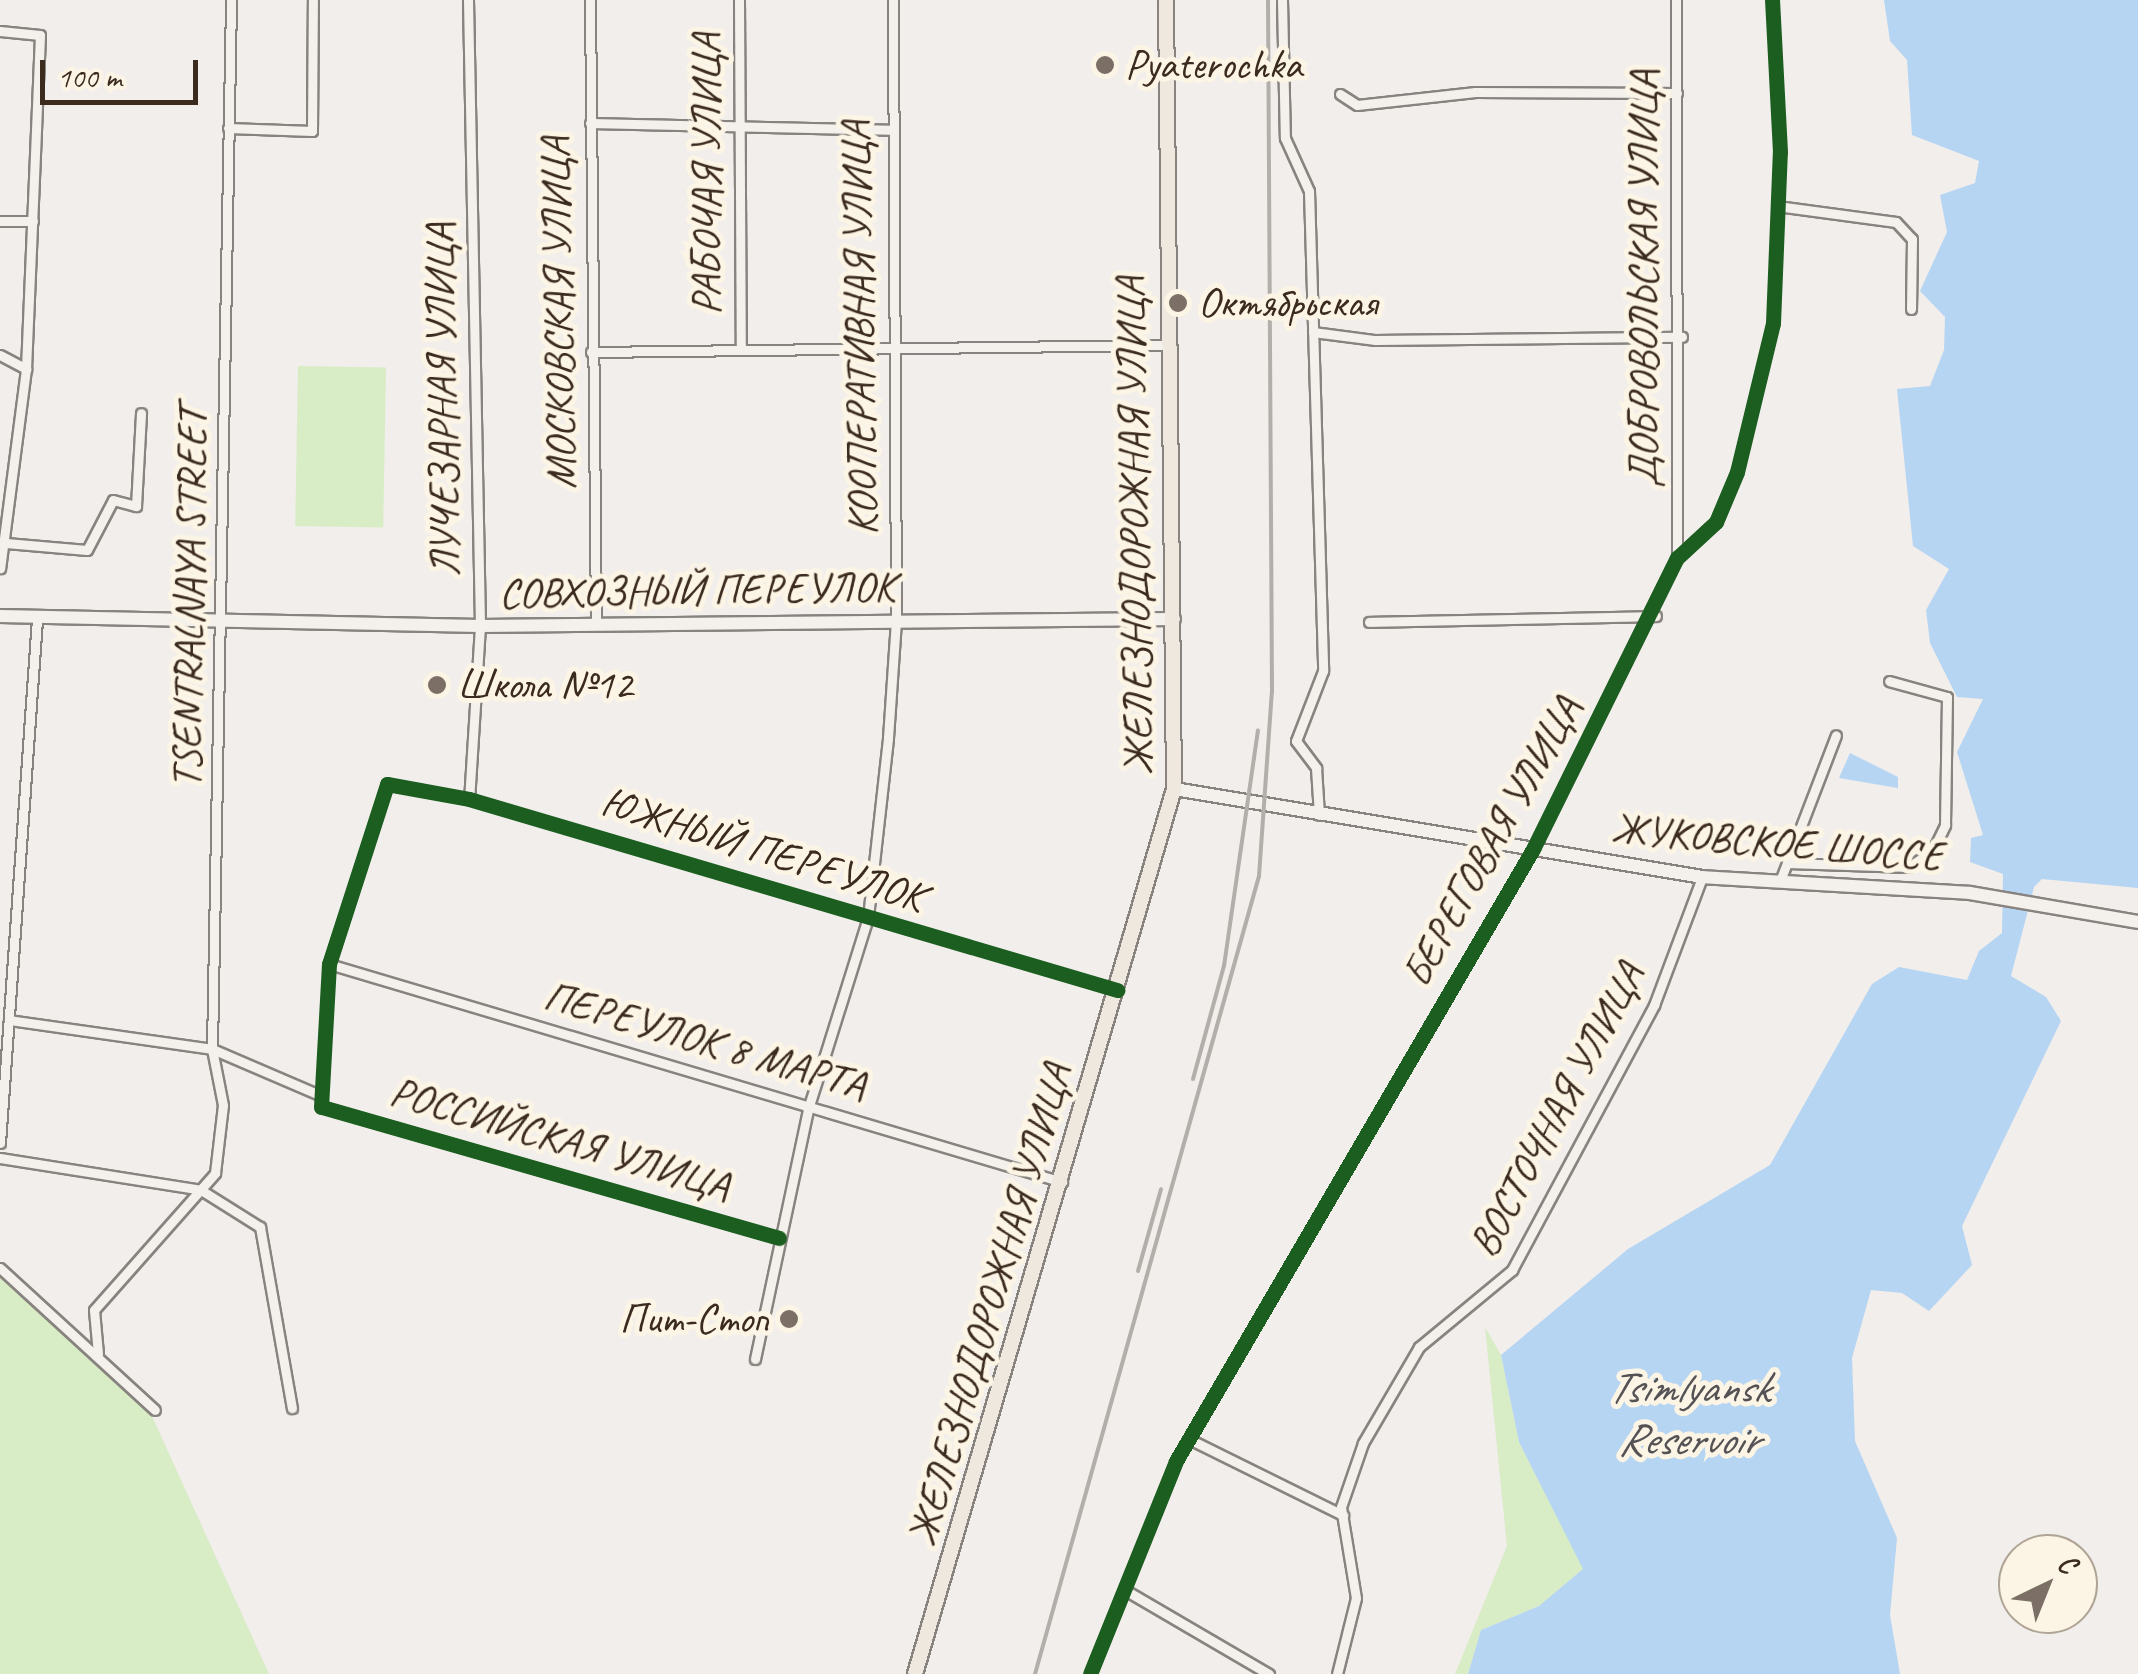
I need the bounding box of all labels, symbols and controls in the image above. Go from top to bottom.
street label: РАБОЧАЯ УЛИЦА [682,34,732,314]
scale bar [45,40,202,102]
place label: Pyaterochka [1125,40,1302,90]
marker: Pyaterochka [1094,54,1116,76]
text: 100 m [57,58,122,96]
street label: ДОБРОВОЛЬСКАЯ УЛИЦА [1619,72,1669,486]
street label: КООПЕРАТИВНАЯ УЛИЦА [831,121,889,535]
street label: МОСКОВСКАЯ УЛИЦА [531,137,587,489]
street label: ЛУЧЕЗАРНАЯ УЛИЦА [415,224,471,576]
street label: ЖЕЛЕЗНОДОРОЖНАЯ УЛИЦА [1105,277,1165,775]
place label: Октябрьская [1198,278,1377,328]
marker: Октябрьская [1167,292,1189,314]
street label: TSENTRALNAYA STREET [161,407,219,789]
street label: СОВХОЗНЫЙ ПЕРЕУЛОК [499,562,895,620]
place label: Школа №12 [457,660,632,710]
marker: Школа №12 [426,674,448,696]
street label: БЕРЕГОВАЯ УЛИЦА [1392,689,1592,995]
street label: ЮЖНЫЙ ПЕРЕУЛОК [596,777,930,923]
street label: ЖУКОВСКОЕ ШОССЕ [1610,803,1944,883]
street label: ВОСТОЧНАЯ УЛИЦА [1459,955,1655,1265]
street label: ПЕРЕУЛОК 8 МАРТА [538,971,872,1111]
street label: ЖЕЛЕЗНОДОРОЖНАЯ УЛИЦА [897,1059,1083,1551]
street label: РОССИЙСКАЯ УЛИЦА [386,1067,734,1211]
place label: Пит-Стоп [620,1294,769,1344]
marker: Пит-Стоп [778,1308,800,1330]
water label: Tsimlyansk Reservoir [1607,1361,1769,1467]
north arrow [1998,1534,2098,1634]
text: С [2050,1546,2084,1581]

